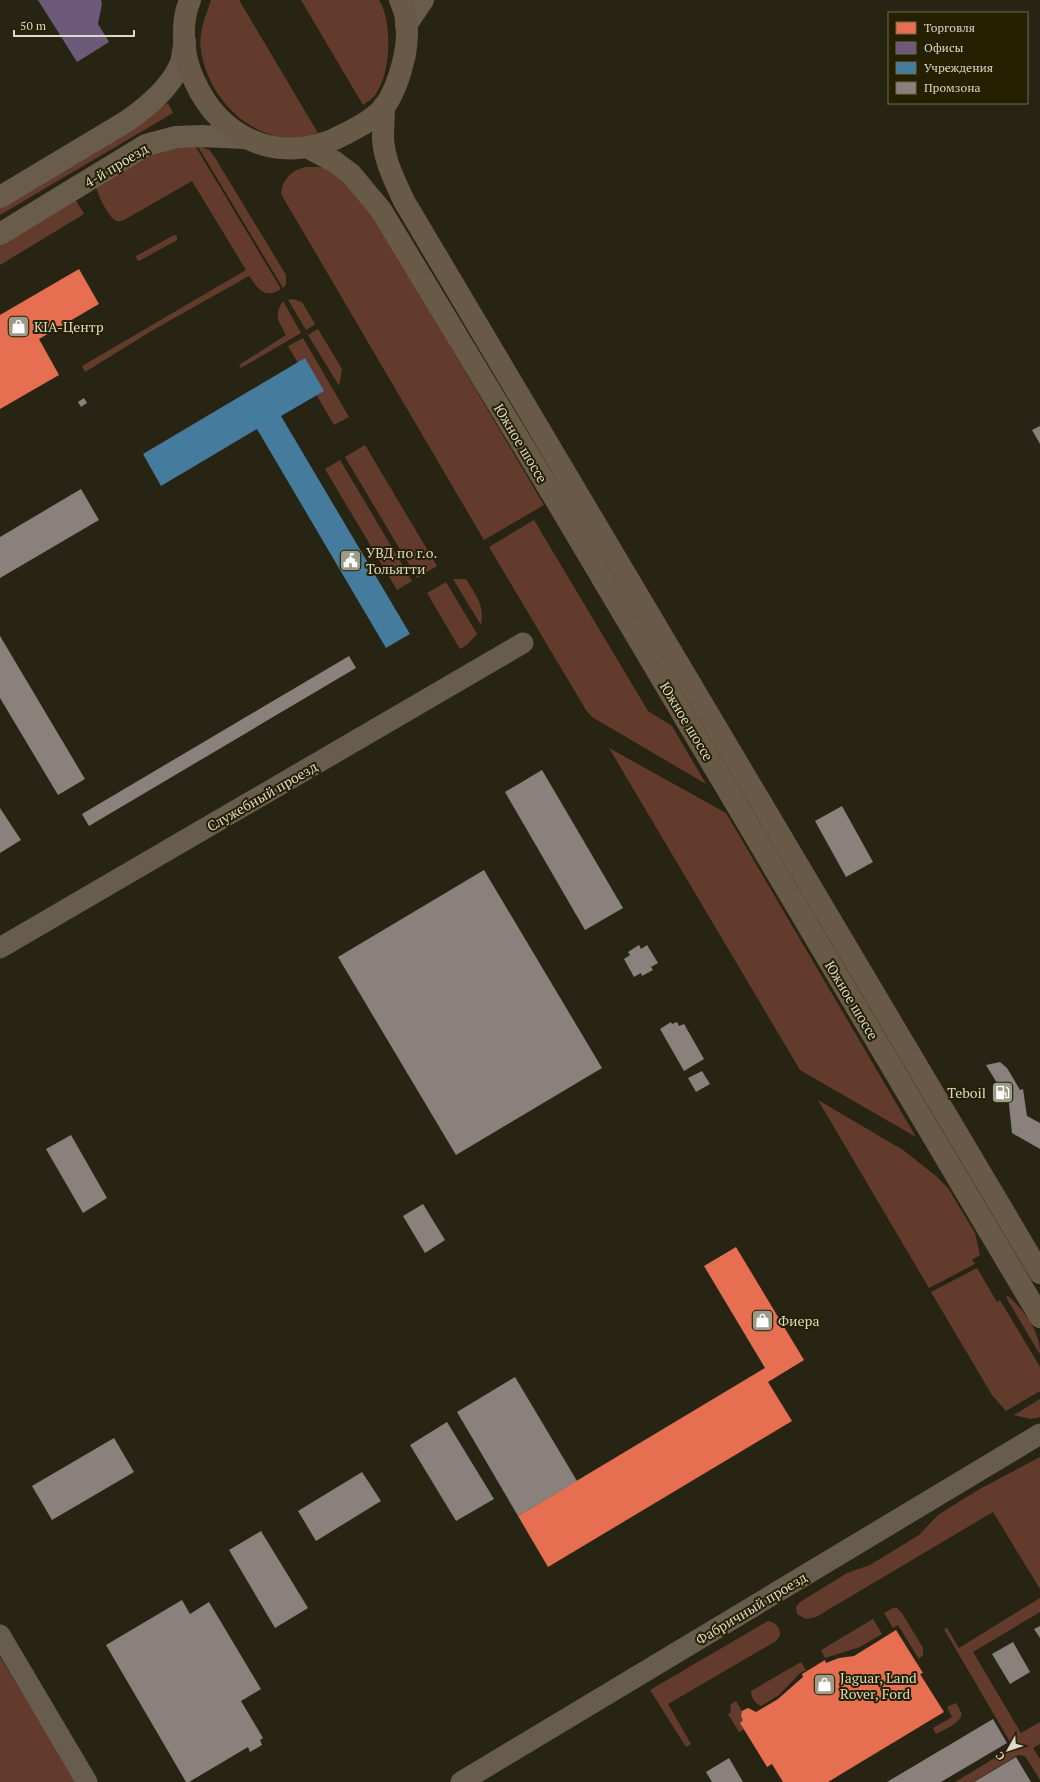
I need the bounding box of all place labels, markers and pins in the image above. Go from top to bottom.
shop icon: KIA-Центр [6,313,32,339]
place label: KIA-Центр [34,317,104,336]
place label: УВД по г.о. Тольятти [366,543,437,578]
public building icon: УВД по г.о. Тольятти [337,547,363,573]
fuel station icon: Teboil [989,1079,1015,1105]
place label: Teboil [947,1083,986,1102]
shop icon: Фиера [750,1307,776,1333]
place label: Фиера [778,1311,820,1330]
place label: Jaguar, Land Rover, Ford [840,1668,917,1703]
shop icon: Jaguar, Land Rover, Ford [811,1672,837,1698]

